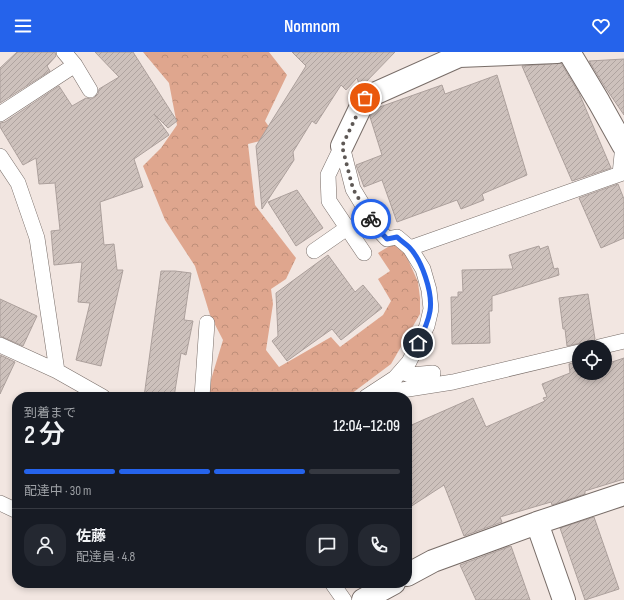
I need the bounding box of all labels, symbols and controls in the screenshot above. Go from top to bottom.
icon: menu [12,15,34,37]
icon: heart [590,15,612,37]
text: Nomnom [284,16,340,37]
pin [348,81,382,115]
icon: bag [354,87,376,109]
courier [351,199,391,239]
icon: bike [360,208,382,230]
pin [401,326,435,360]
icon: home [407,332,429,354]
map controls [572,340,612,380]
button: locate [572,340,612,380]
text: 到着まで [24,405,76,421]
text: 12:04–12:09 [333,417,400,436]
text: 2 分 [24,420,65,451]
text: 配達中 · 30 m [24,483,91,499]
button: person [24,524,66,566]
button: chat [306,524,348,566]
button: phone [358,524,400,566]
text: 佐藤 [76,527,106,546]
text: 配達員 · 4.8 [76,549,135,565]

